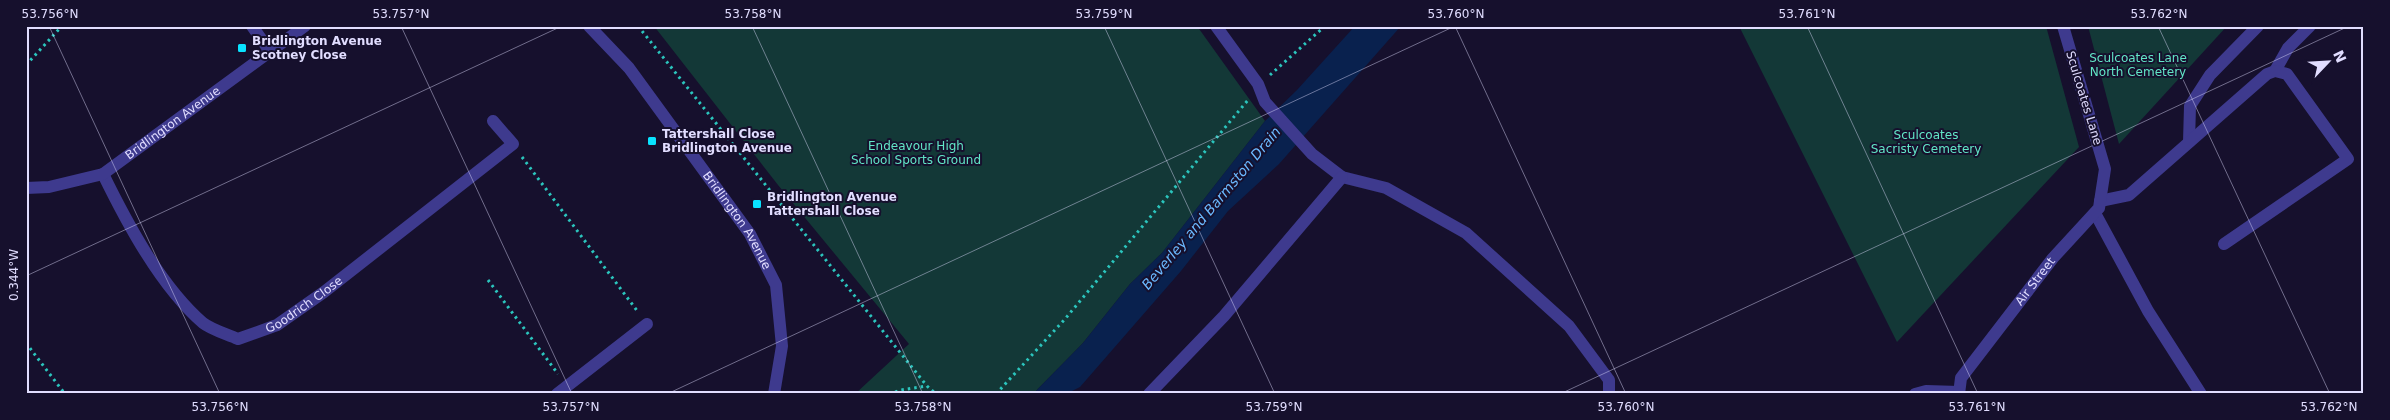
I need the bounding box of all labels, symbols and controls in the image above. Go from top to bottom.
text: 53.756°N [22,7,78,21]
text: 53.757°N [373,7,429,21]
text: 53.758°N [725,7,781,21]
text: 53.759°N [1076,7,1132,21]
text: 53.760°N [1428,7,1484,21]
text: 53.761°N [1779,7,1835,21]
text: 53.762°N [2131,7,2187,21]
place label: Bridlington Avenue Scotney Close [252,34,382,62]
north arrow [2302,38,2352,88]
marker: Bridlington Avenue Scotney Close [236,42,248,54]
text: N [2330,48,2350,65]
street label: Sculcoates Lane [2063,49,2105,147]
park label: Sculcoates Lane North Cemetery [2089,51,2187,79]
street label: Bridlington Avenue [123,84,223,162]
water label: Beverley and Barmston Drain [1138,124,1284,292]
place label: Tattershall Close Bridlington Avenue [662,127,792,155]
park label: Sculcoates Sacristy Cemetery [1871,128,1981,156]
marker: Tattershall Close Bridlington Avenue [646,135,658,147]
park label: Endeavour High School Sports Ground [851,139,981,167]
street label: Bridlington Avenue [700,169,774,272]
place label: Bridlington Avenue Tattershall Close [767,190,897,218]
marker: Bridlington Avenue Tattershall Close [751,198,763,210]
text: 0.344°W [7,249,21,301]
street label: Air Street [2012,254,2058,308]
street label: Goodrich Close [263,273,345,336]
text: 53.756°N [192,400,248,414]
text: 53.757°N [543,400,599,414]
text: 53.758°N [895,400,951,414]
text: 53.759°N [1246,400,1302,414]
text: 53.760°N [1598,400,1654,414]
text: 53.761°N [1949,400,2005,414]
text: 53.762°N [2301,400,2357,414]

